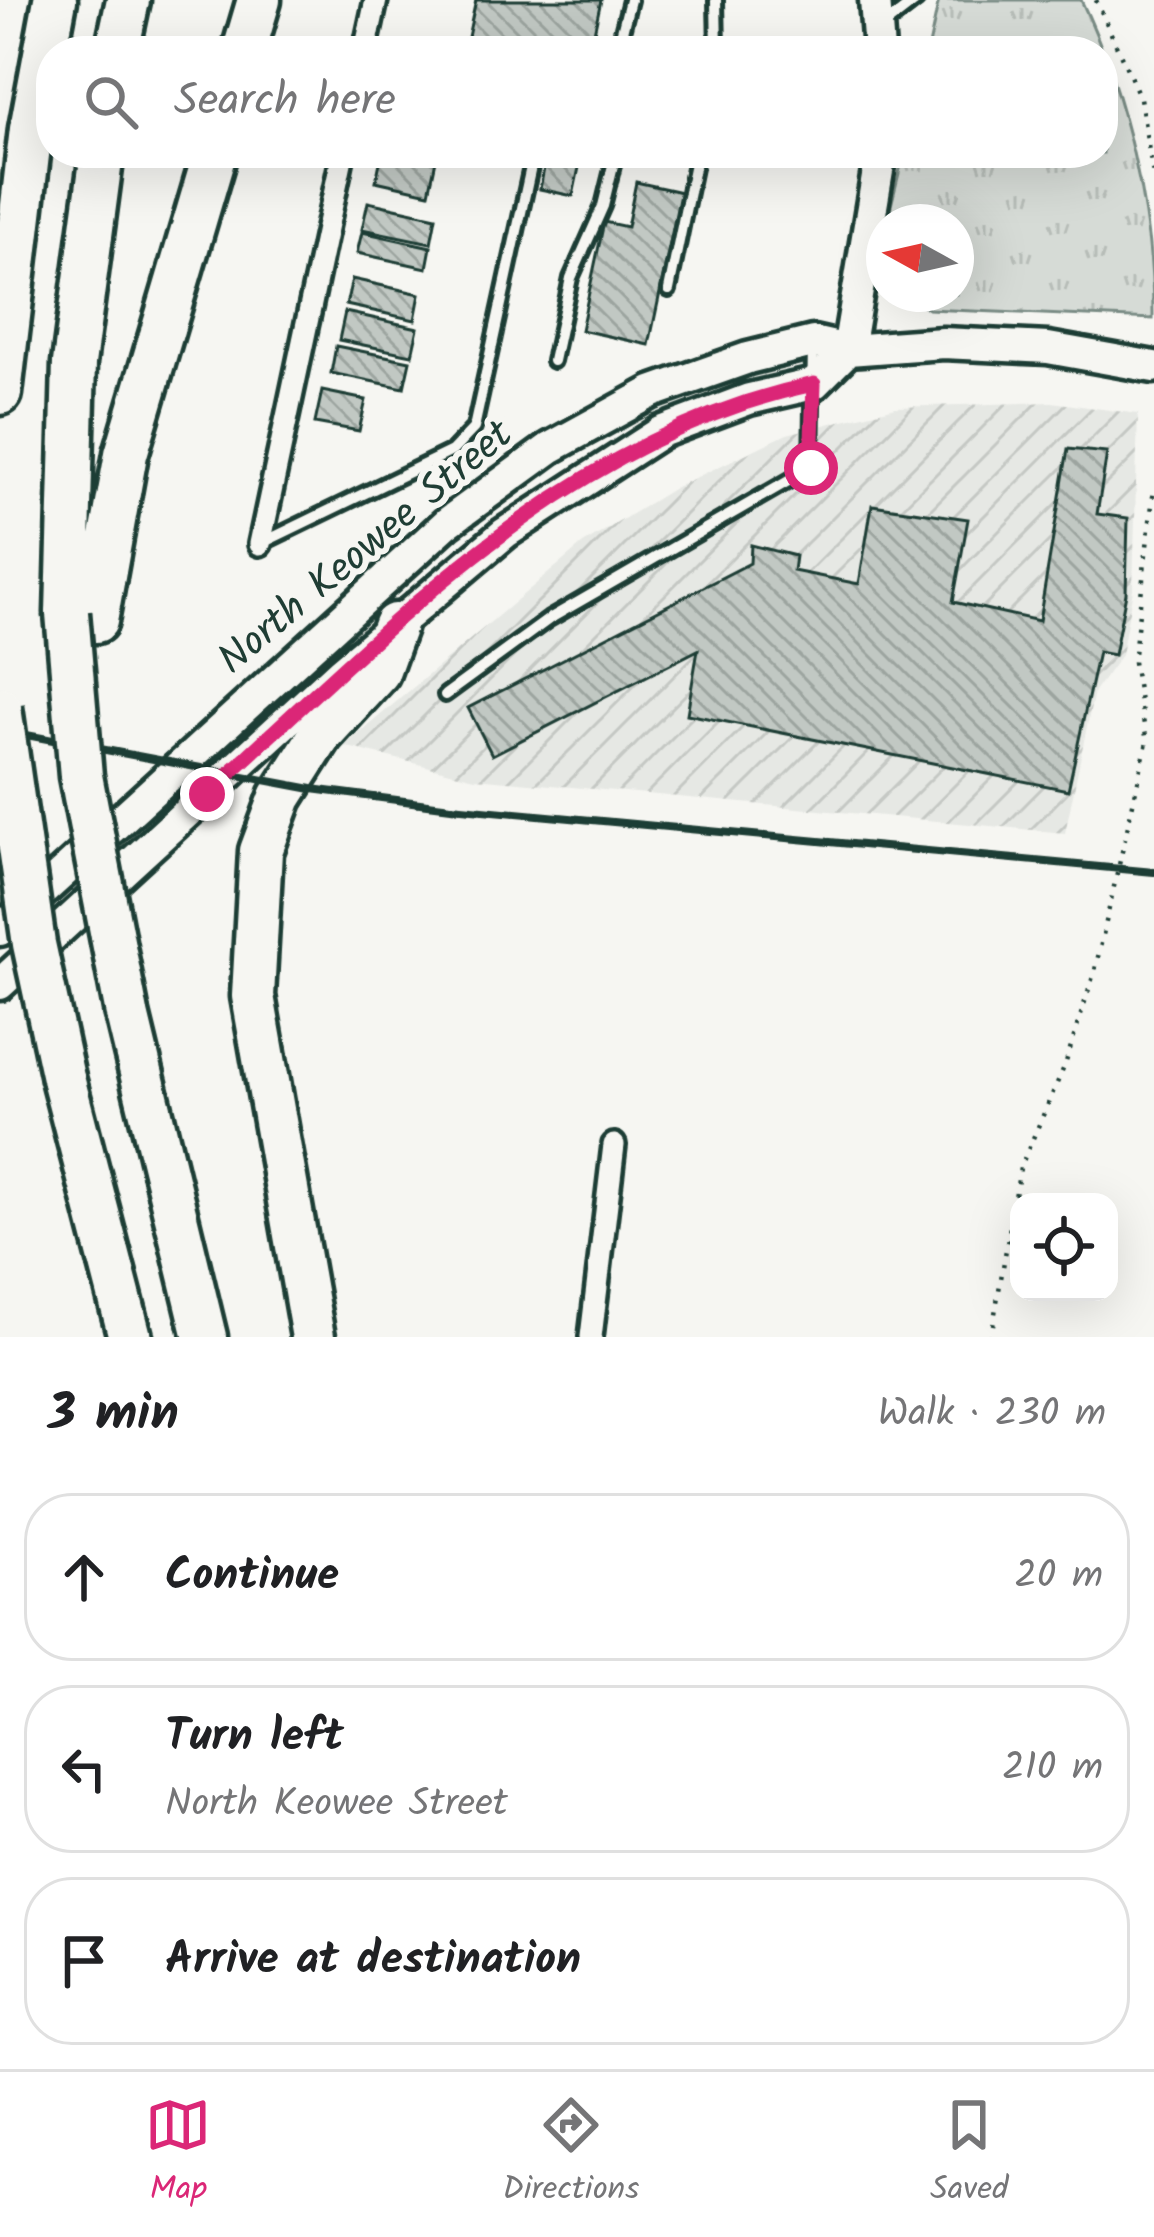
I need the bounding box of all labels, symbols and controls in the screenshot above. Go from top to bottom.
search box [36,36,1118,168]
text: Search here [174,66,396,138]
icon: search [78,69,144,135]
north arrow [866,204,974,312]
street label: North Keowee Street [203,403,529,692]
route start [784,441,838,495]
route end [180,767,234,821]
map controls [1010,1193,1118,1301]
button: locate [1010,1193,1118,1301]
text: 3 min [48,1375,179,1456]
text: Walk · 230 m [878,1384,1106,1446]
text: Continue [165,1541,339,1613]
icon: ahead [51,1544,117,1610]
text: 20 m [1014,1546,1103,1608]
text: Turn left [165,1702,344,1774]
icon: left [51,1736,117,1802]
text: 210 m [1002,1738,1103,1800]
text: North Keowee Street [165,1774,508,1836]
text: Arrive at destination [165,1925,581,1997]
icon: arrive [51,1928,117,1994]
tab: Map [145,2092,211,2217]
tab: Directions [502,2092,639,2217]
tab: Saved [930,2092,1009,2217]

